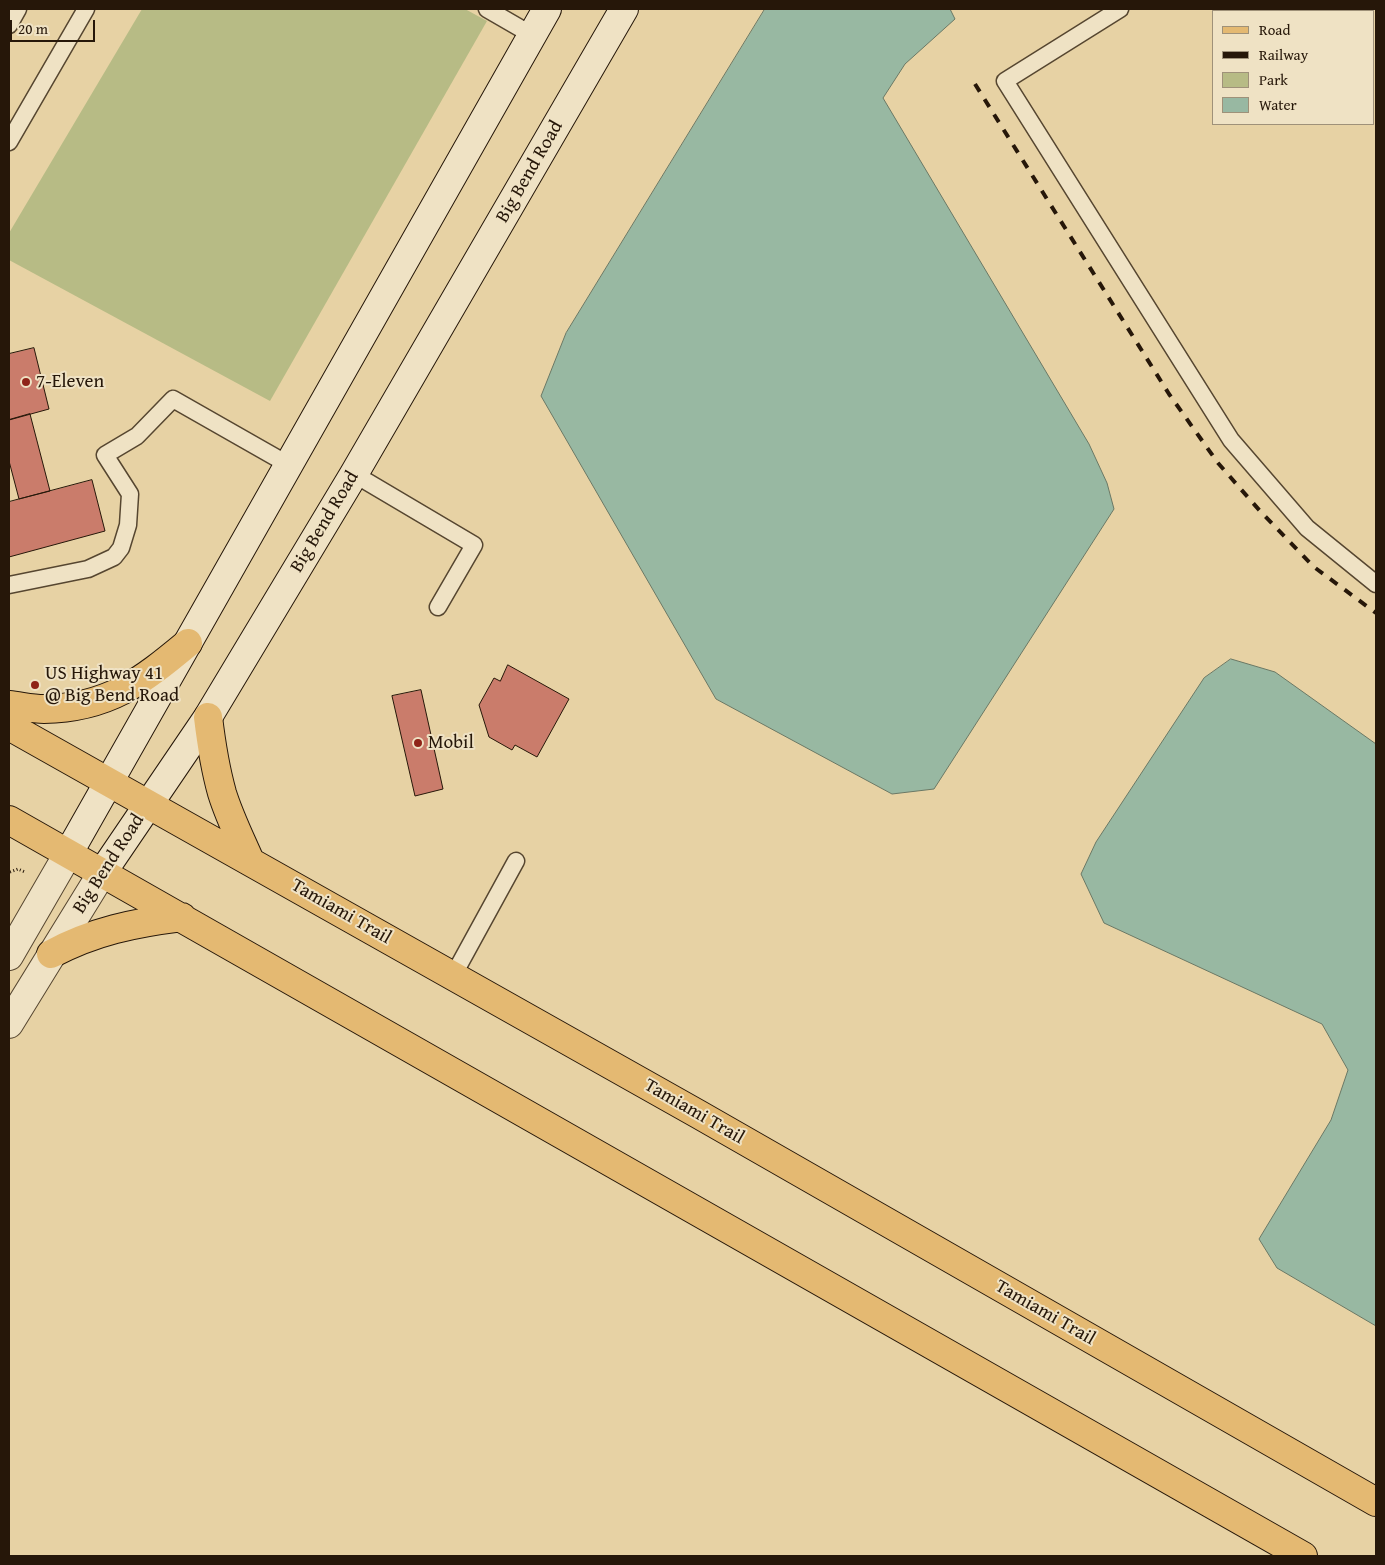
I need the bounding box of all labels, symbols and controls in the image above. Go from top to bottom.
scale bar [12,10,98,42]
legend [1212,10,1375,125]
text: 20 m [18,18,48,39]
text: Road [1259,19,1290,40]
text: Railway [1259,44,1308,65]
text: Park [1259,69,1288,90]
text: Water [1259,94,1297,115]
street label: Big Bend Road [492,117,568,227]
place label: 7-Eleven [36,371,104,393]
marker: 7-Eleven [20,376,32,388]
street label: Big Bend Road [286,467,364,577]
place label: US Highway 41 @ Big Bend Road [45,663,179,707]
marker: US Highway 41 @ Big Bend Road [29,679,41,691]
place label: Mobil [428,732,474,754]
marker: Mobil [412,737,424,749]
street label: Big Bend Road [68,810,150,918]
street label: Tamiami Trail [287,874,395,950]
street label: Tamiami Trail [640,1074,748,1150]
street label: Tamiami Trail [991,1275,1099,1351]

